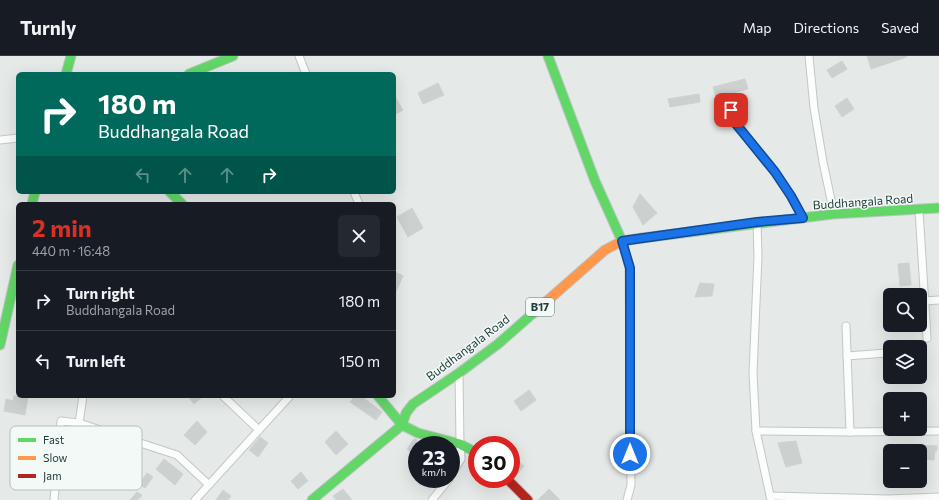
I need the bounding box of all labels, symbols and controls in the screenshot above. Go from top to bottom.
text: Turnly [20,16,76,39]
text: Map [743,19,772,36]
text: Directions [794,19,859,36]
text: Saved [881,19,919,36]
text: 180 m [98,86,176,120]
icon: right [32,88,84,140]
pin [714,93,748,127]
icon: arrive [720,99,742,121]
text: Buddhangala Road [98,120,249,142]
icon: left [132,164,154,186]
icon: ahead [174,164,196,186]
icon: ahead [216,164,238,186]
icon: right [258,164,280,186]
street label: Buddhangala Road [812,191,914,211]
text: 2 min [32,213,92,242]
button: close [338,215,380,257]
text: 440 m · 16:48 [32,243,110,259]
text: Turn right [66,284,135,302]
map controls [883,288,927,488]
button: search [883,288,927,332]
icon: right [32,290,54,312]
text: 180 m [339,292,380,310]
road number: B17 [526,298,554,316]
text: Buddhangala Road [66,302,175,318]
street label: Buddhangala Road [423,311,512,383]
button: layers [883,340,927,384]
icon: left [32,350,54,372]
text: Turn left [66,352,125,370]
text: 150 m [339,352,380,370]
button: + [883,392,927,436]
legend [10,426,142,490]
text: Fast [43,433,65,446]
position arrow [609,433,651,475]
speed limit sign: 30 [468,436,520,488]
button: − [883,444,927,488]
text: 23 [422,445,446,469]
text: Slow [43,451,68,464]
text: km/h [422,466,446,478]
text: Jam [43,469,62,483]

